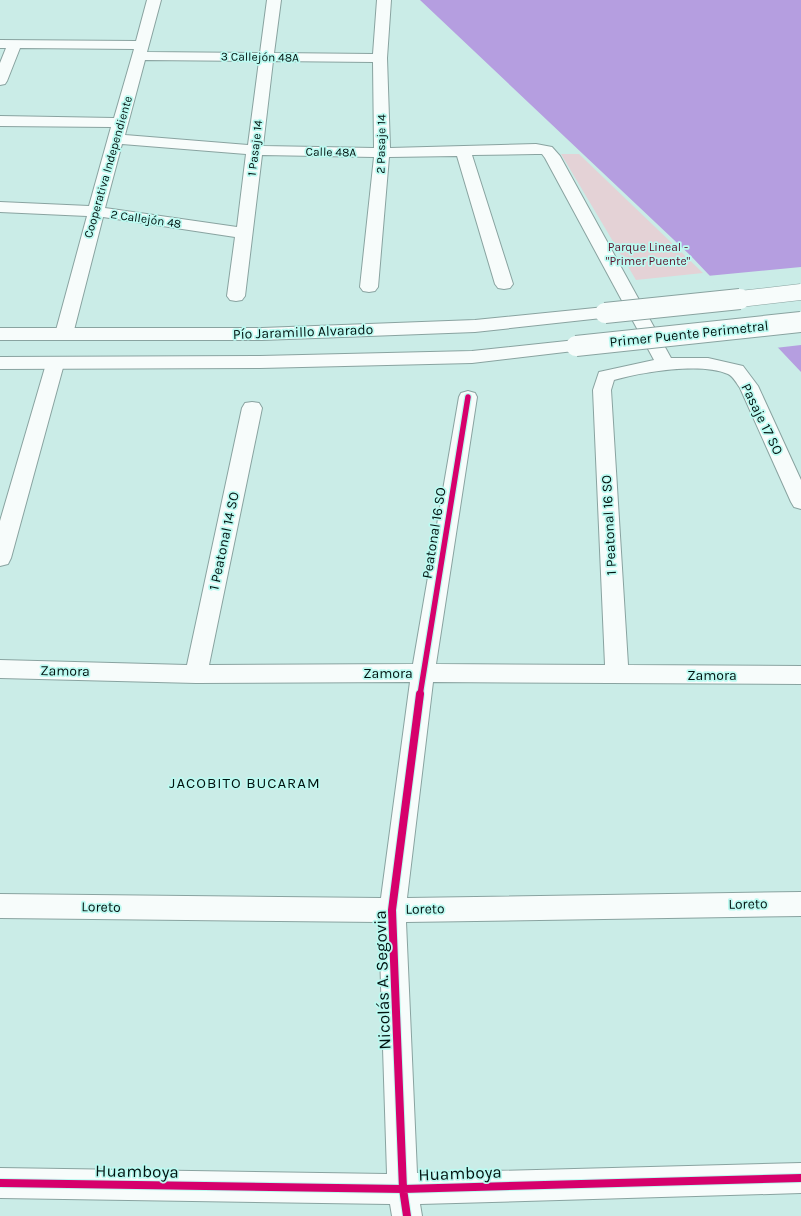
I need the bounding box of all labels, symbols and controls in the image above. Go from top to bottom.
street label: 3 Callejón 48A [221,49,299,65]
street label: Cooperativa Independiente [81,94,135,240]
street label: 2 Pasaje 14 [373,114,389,174]
street label: 1 Pasaje 14 [245,119,265,177]
street label: Calle 48A [306,145,357,159]
street label: 2 Callejón 48 [110,207,182,231]
park label: Parque Lineal - "Primer Puente" [606,240,691,268]
street label: Primer Puente Perimetral [609,317,769,351]
street label: Pío Jaramillo Alvarado [232,321,374,343]
street label: Pasaje 17 SO [737,380,787,458]
street label: 1 Peatonal 16 SO [598,474,620,576]
street label: Peatonal 16 SO [418,486,450,580]
street label: 1 Peatonal 14 SO [205,490,243,592]
street label: Zamora [40,662,90,680]
street label: Zamora [363,665,413,682]
street label: Zamora [687,667,737,684]
district label: JACOBITO BUCARAM [169,774,321,792]
street label: Loreto [728,895,768,913]
street label: Loreto [81,898,121,916]
street label: Loreto [405,900,445,918]
street label: Nicolás A. Segovia [370,910,394,1050]
street label: Huamboya [95,1160,179,1182]
street label: Huamboya [418,1162,502,1184]

